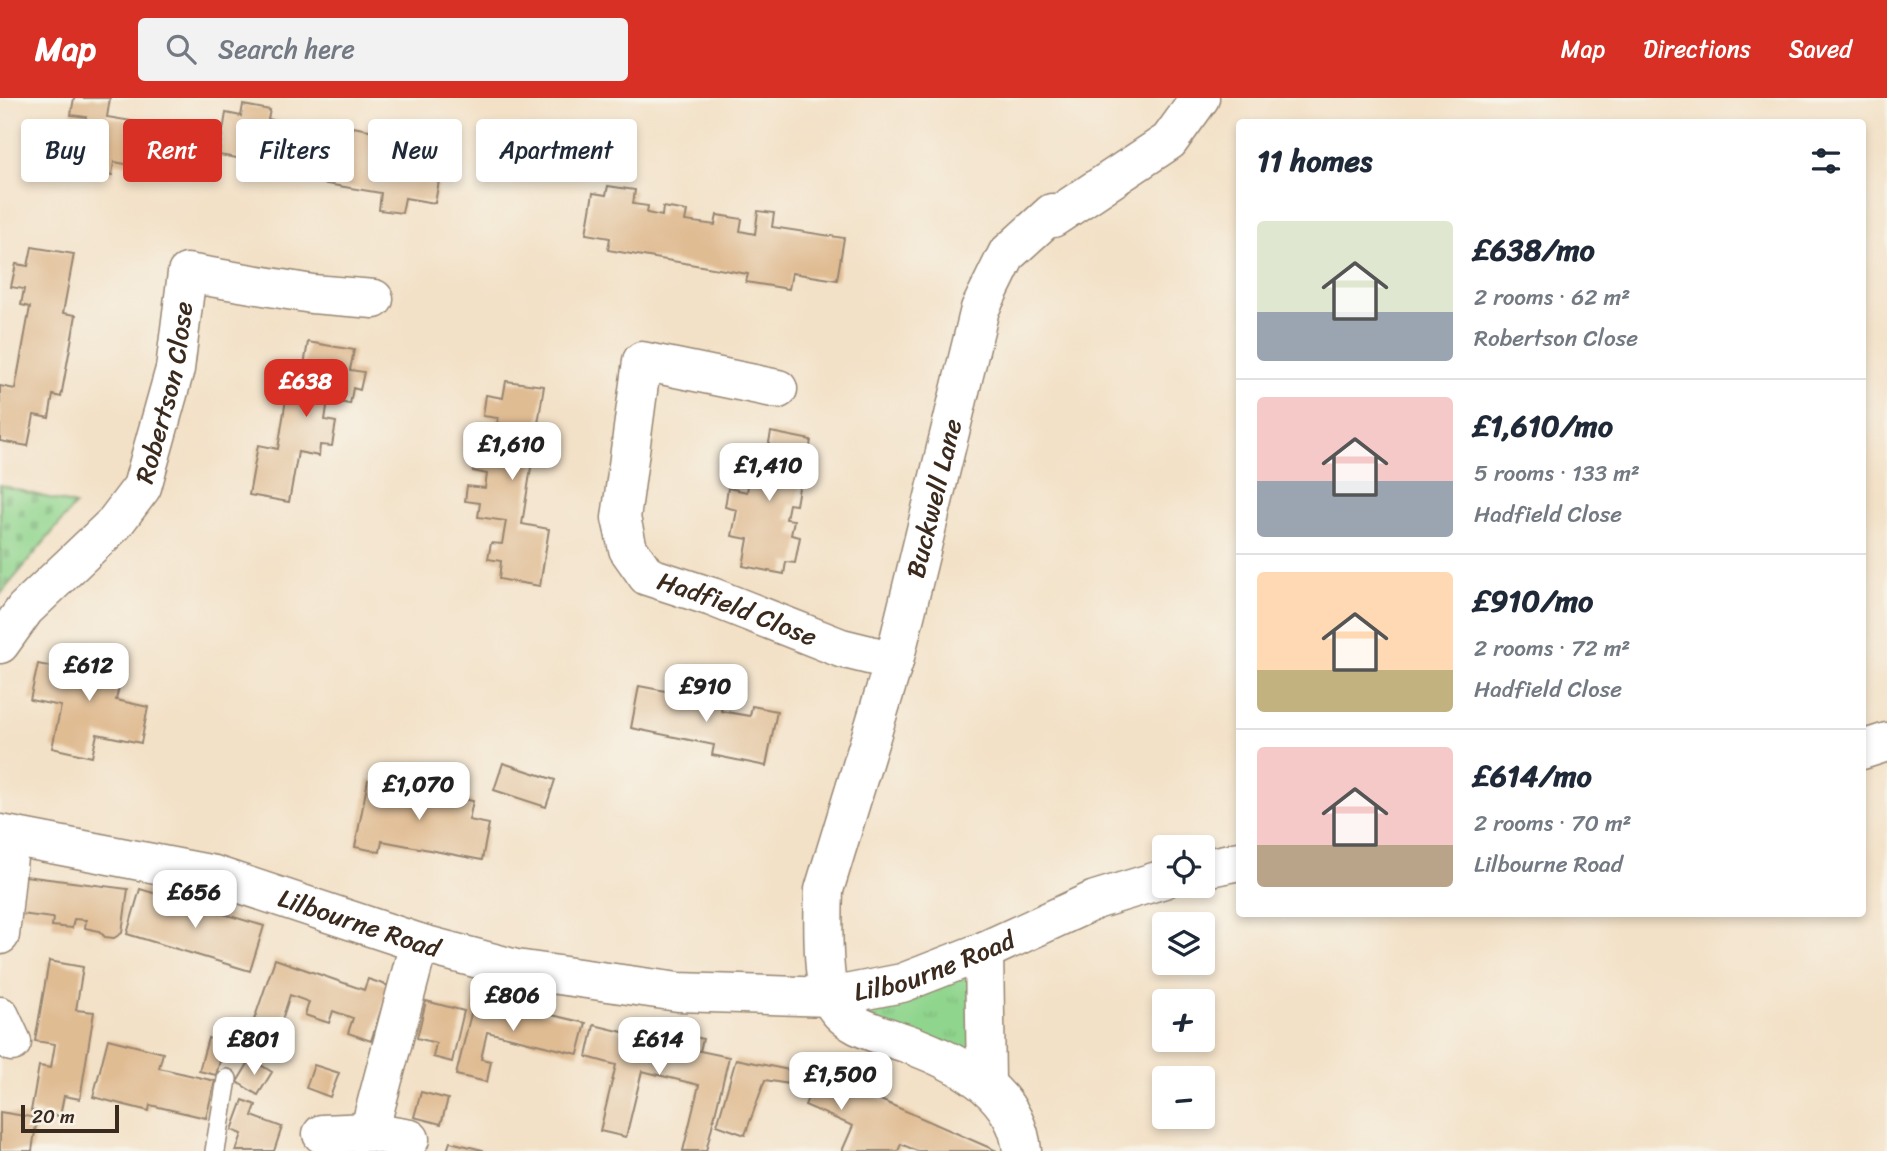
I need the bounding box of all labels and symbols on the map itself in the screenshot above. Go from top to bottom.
street label: Robertson Close [121,299,206,489]
pin: £638 [265,360,347,419]
street label: Buckwell Lane [892,414,975,583]
pin: £1,610 [455,422,569,482]
pin: £1,410 [712,444,826,503]
street label: Hadfield Close [652,558,824,659]
pin: £612 [48,644,130,703]
pin: £910 [665,664,747,724]
pin: £1,070 [362,762,476,822]
pin: £656 [154,870,236,930]
street label: Lilbourne Road [272,875,448,971]
street label: Lilbourne Road [850,916,1025,1015]
pin: £806 [472,974,554,1033]
pin: £801 [213,1018,295,1077]
pin: £614 [618,1018,700,1077]
pin: £1,500 [784,1052,898,1112]
scale bar [21,1102,119,1134]

